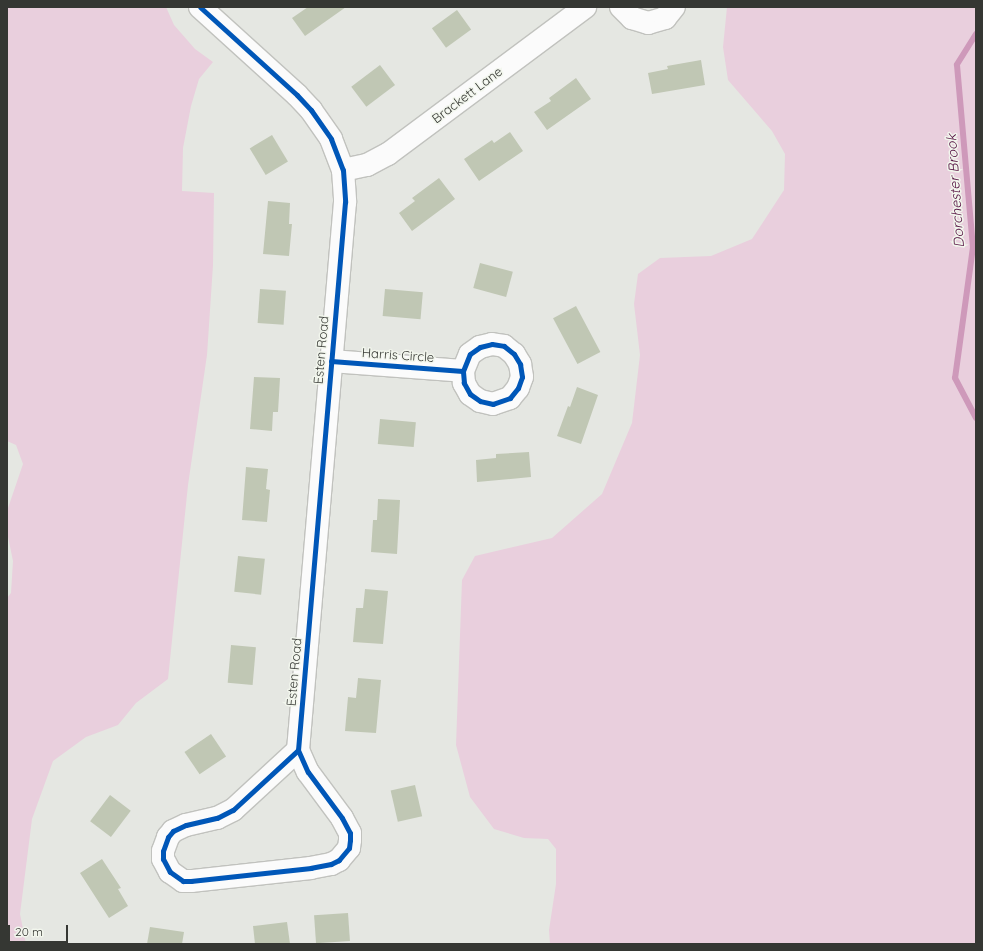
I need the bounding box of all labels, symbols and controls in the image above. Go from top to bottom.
street label: Brackett Lane [429,64,505,126]
water label: Dorchester Brook [943,134,967,248]
street label: Esten Road [310,315,332,385]
street label: Harris Circle [361,345,435,365]
street label: Esten Road [283,637,305,707]
scale bar [10,917,70,943]
text: 20 m [15,924,43,939]

